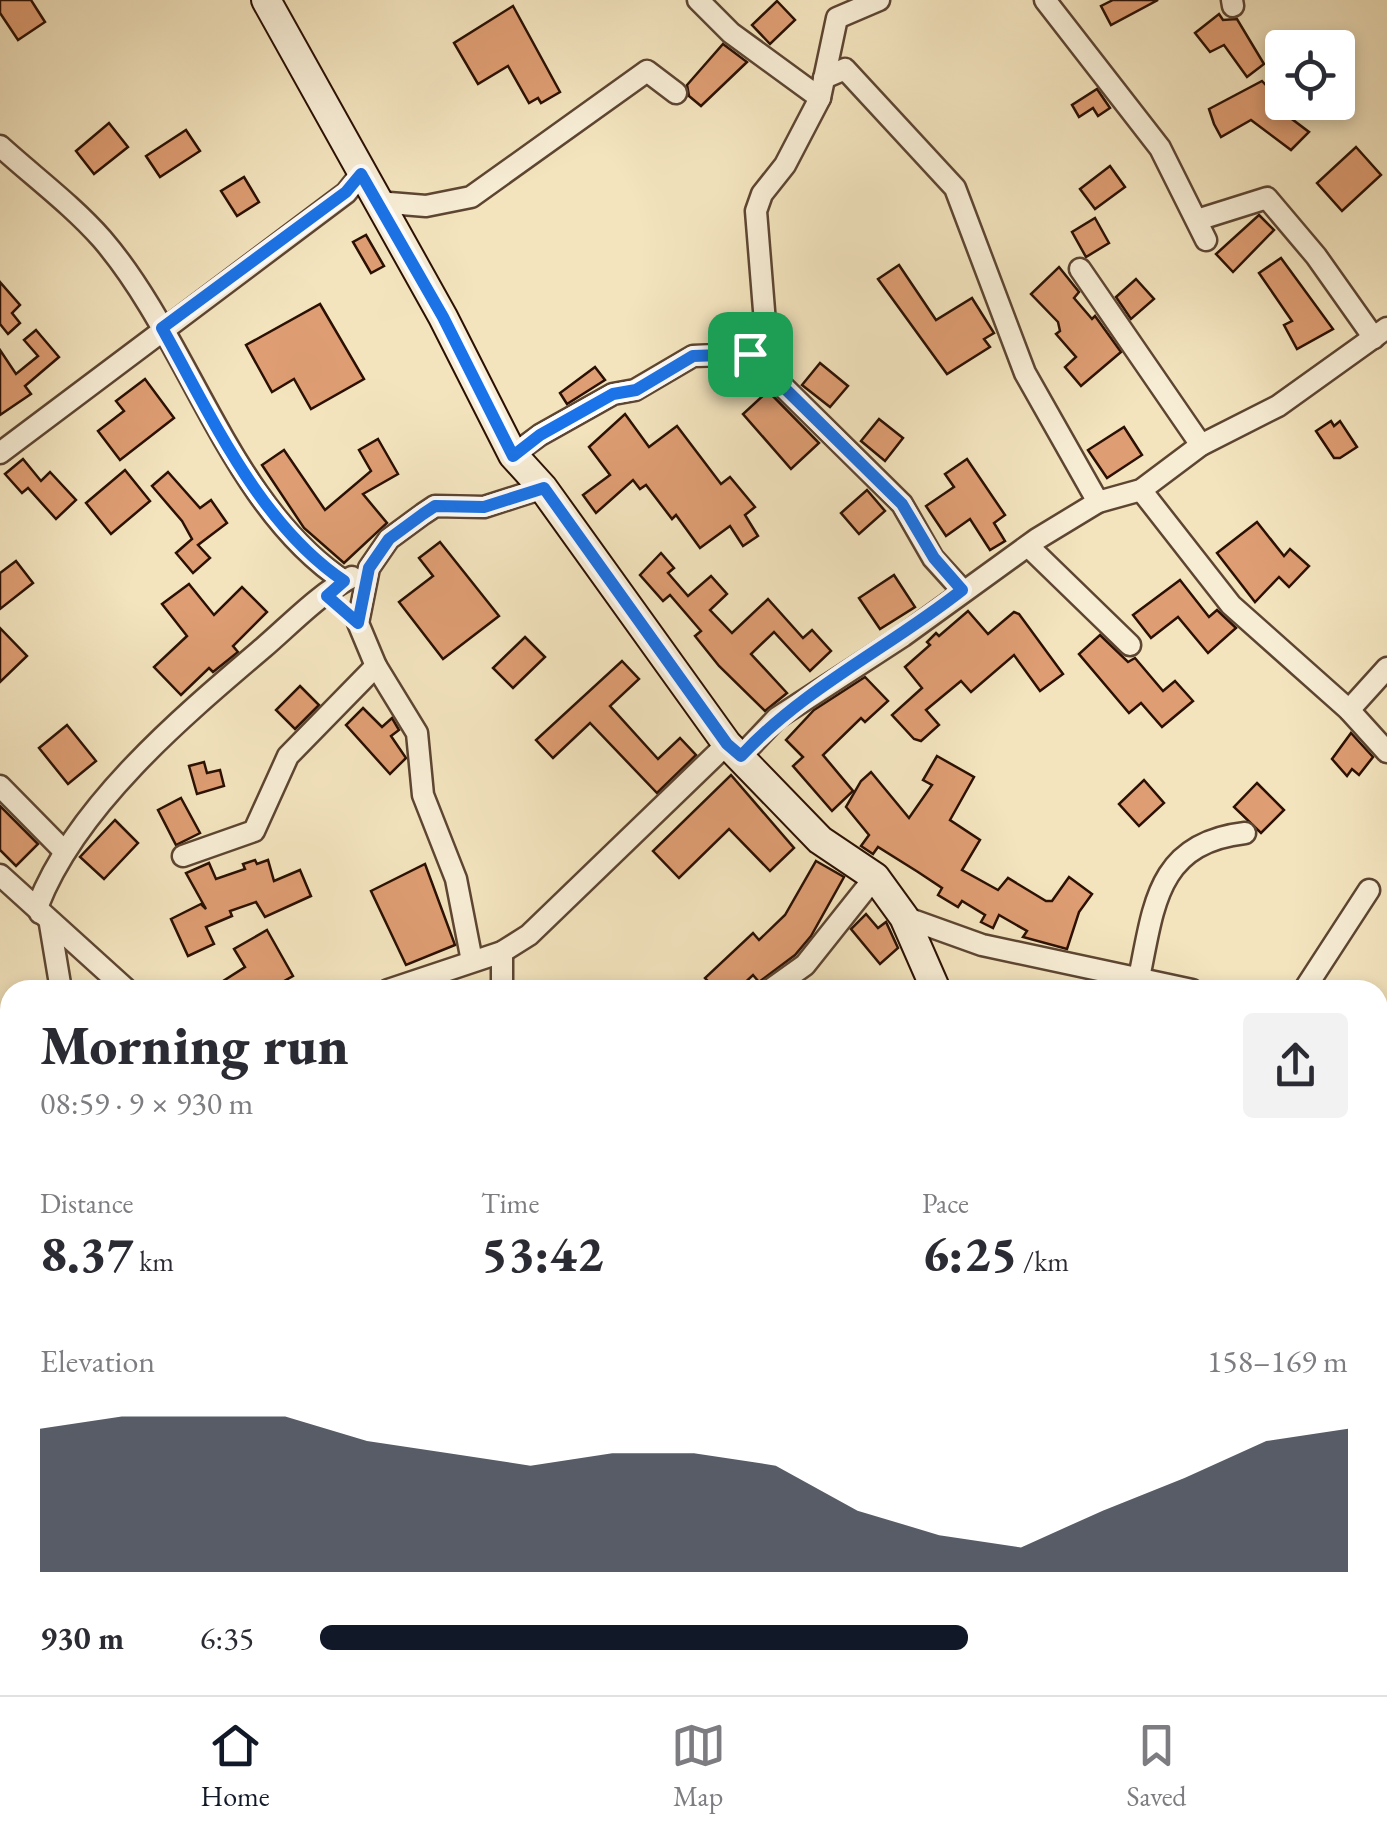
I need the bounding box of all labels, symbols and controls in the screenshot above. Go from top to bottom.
map controls [1265,30,1355,120]
button: locate [1265,30,1355,120]
pin [708,312,793,397]
icon: arrive [723,327,778,382]
text: Morning run [40,1009,349,1080]
button: share [1243,1013,1348,1118]
text: 08:59 · 9 × 930 m [40,1082,253,1124]
text: Distance [40,1185,134,1221]
text: Time [481,1185,539,1221]
text: Pace [922,1185,969,1221]
text: 8.37 [40,1221,134,1286]
text: 53:42 [481,1221,603,1286]
text: 6:25 [922,1221,1017,1286]
text: km [134,1243,174,1279]
text: /km [1017,1243,1069,1279]
text: Elevation [40,1340,155,1382]
text: 158–169 m [1207,1340,1348,1382]
text: 930 m [40,1617,124,1659]
text: 6:35 [200,1617,254,1659]
tab: Home [200,1718,270,1814]
tab: Map [671,1718,726,1814]
tab: Saved [1127,1718,1187,1814]

